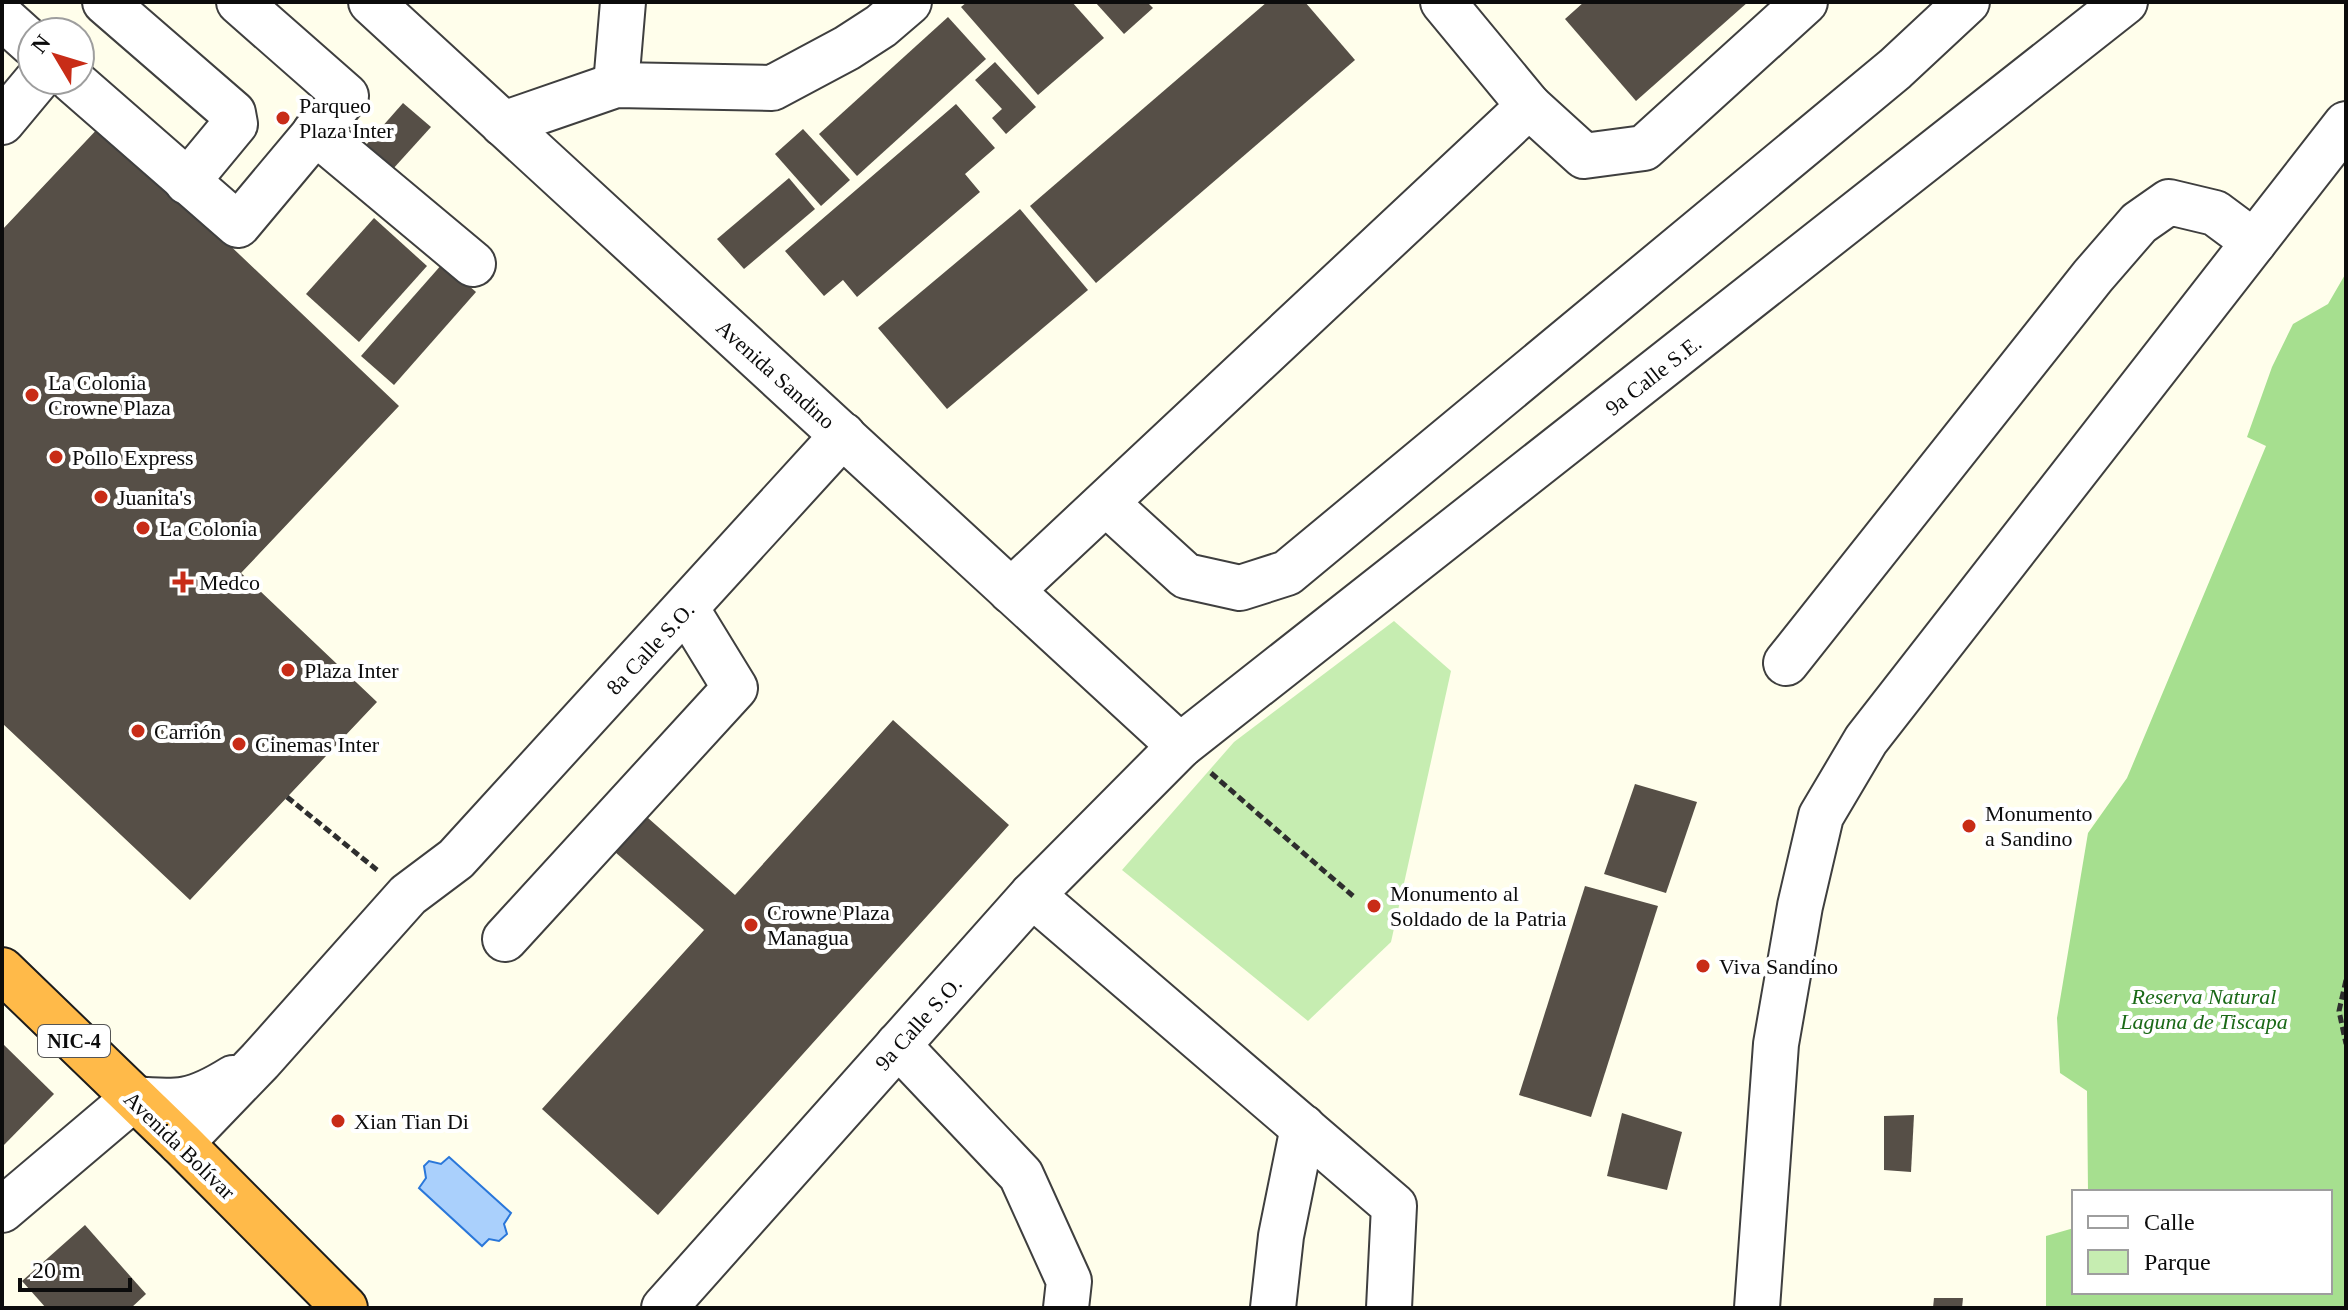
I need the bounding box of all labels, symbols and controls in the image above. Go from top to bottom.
north arrow [16,16,96,96]
text: N [26,30,55,58]
place label: Parqueo Plaza Inter [299,93,394,143]
marker: Parqueo Plaza Inter [274,109,292,127]
street label: Avenida Sandino [711,315,840,434]
street label: 9a Calle S.E. [1600,330,1706,421]
place label: La Colonia Crowne Plaza [48,370,171,420]
marker: La Colonia Crowne Plaza [23,386,41,404]
place label: Pollo Express [72,445,194,470]
marker: Pollo Express [47,448,65,466]
place label: Juanita's [117,485,192,510]
marker: Juanita's [92,488,110,506]
place label: La Colonia [159,516,258,541]
marker: La Colonia [134,519,152,537]
place label: Medco [199,570,260,595]
marker: Medco [174,573,192,591]
street label: 8a Calle S.O. [601,597,700,700]
place label: Plaza Inter [304,658,399,683]
marker: Plaza Inter [279,661,297,679]
place label: Carrión [154,719,221,744]
marker: Carrión [129,722,147,740]
place label: Cinemas Inter [255,732,380,757]
marker: Cinemas Inter [230,735,248,753]
place label: Monumento a Sandino [1985,801,2093,851]
marker: Monumento a Sandino [1960,817,1978,835]
place label: Monumento al Soldado de la Patria [1390,881,1567,931]
marker: Monumento al Soldado de la Patria [1365,897,1383,915]
place label: Crowne Plaza Managua [767,900,890,950]
marker: Crowne Plaza Managua [742,916,760,934]
place label: Viva Sandino [1719,954,1838,979]
marker: Viva Sandino [1694,957,1712,975]
street label: 9a Calle S.O. [870,971,967,1075]
park label: Reserva Natural Laguna de Tiscapa [2119,984,2288,1034]
road number: NIC-4 [38,1025,110,1057]
street label: Avenida Bolívar [119,1086,241,1205]
place label: Xian Tian Di [354,1109,469,1134]
marker: Xian Tian Di [329,1112,347,1130]
legend [2072,1190,2332,1294]
text: Calle [2144,1209,2195,1235]
scale bar [20,1242,130,1292]
text: Parque [2144,1249,2211,1275]
text: 20 m [32,1257,81,1283]

